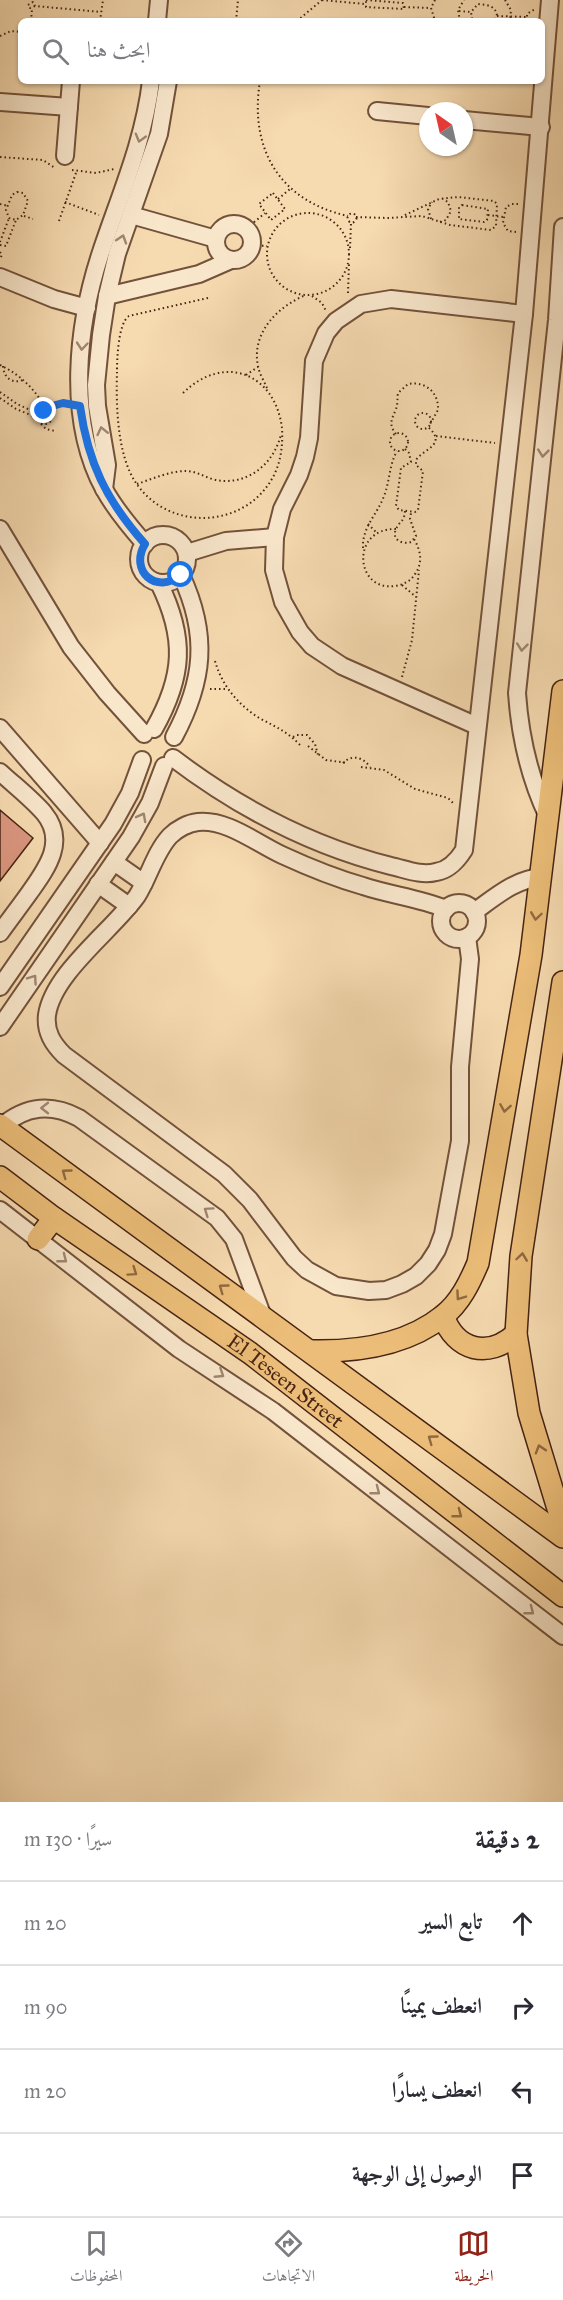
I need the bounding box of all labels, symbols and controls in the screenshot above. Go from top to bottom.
search box [18,18,545,84]
icon: search [39,35,72,68]
text: ابحث هنا [87,36,150,63]
north arrow [419,102,473,156]
one-way arrow [135,133,148,143]
one-way arrow [115,234,127,245]
one-way arrow [76,341,89,350]
route end [30,397,56,423]
one-way arrow [96,426,109,436]
one-way arrow [537,448,550,457]
route start [167,561,193,587]
one-way arrow [516,642,529,651]
one-way arrow [135,813,146,823]
one-way arrow [531,911,543,920]
one-way arrow [26,974,37,985]
one-way arrow [41,1102,50,1115]
one-way arrow [500,1104,512,1113]
one-way arrow [61,1169,72,1180]
one-way arrow [204,1207,215,1218]
one-way arrow [56,1251,67,1262]
one-way arrow [515,1252,527,1262]
one-way arrow [126,1265,137,1276]
one-way arrow [219,1284,230,1295]
one-way arrow [456,1290,467,1301]
street label: El Teseen Street [222,1328,349,1434]
one-way arrow [214,1367,224,1379]
one-way arrow [427,1435,438,1446]
one-way arrow [535,1444,547,1455]
one-way arrow [369,1484,380,1495]
one-way arrow [451,1506,462,1517]
one-way arrow [523,1603,534,1614]
text: 2 دقيقة [475,1823,539,1855]
text: سيرًا · 130 m [24,1827,112,1851]
icon: ahead [506,1907,539,1940]
text: تابع السير [420,1908,482,1935]
text: 20 m [24,1911,67,1935]
icon: right [506,1991,539,2024]
text: انعطف يمينًا [401,1992,482,2019]
text: 90 m [24,1995,68,2019]
icon: left [506,2075,539,2108]
text: انعطف يسارًا [392,2076,482,2103]
text: 20 m [24,2079,67,2103]
icon: arrive [506,2159,539,2192]
text: الوصول إلى الوجهة [352,2160,482,2187]
tab: المحفوظات [70,2227,122,2291]
tab: الاتجاهات [262,2227,315,2291]
tab: الخريطة [454,2227,493,2291]

